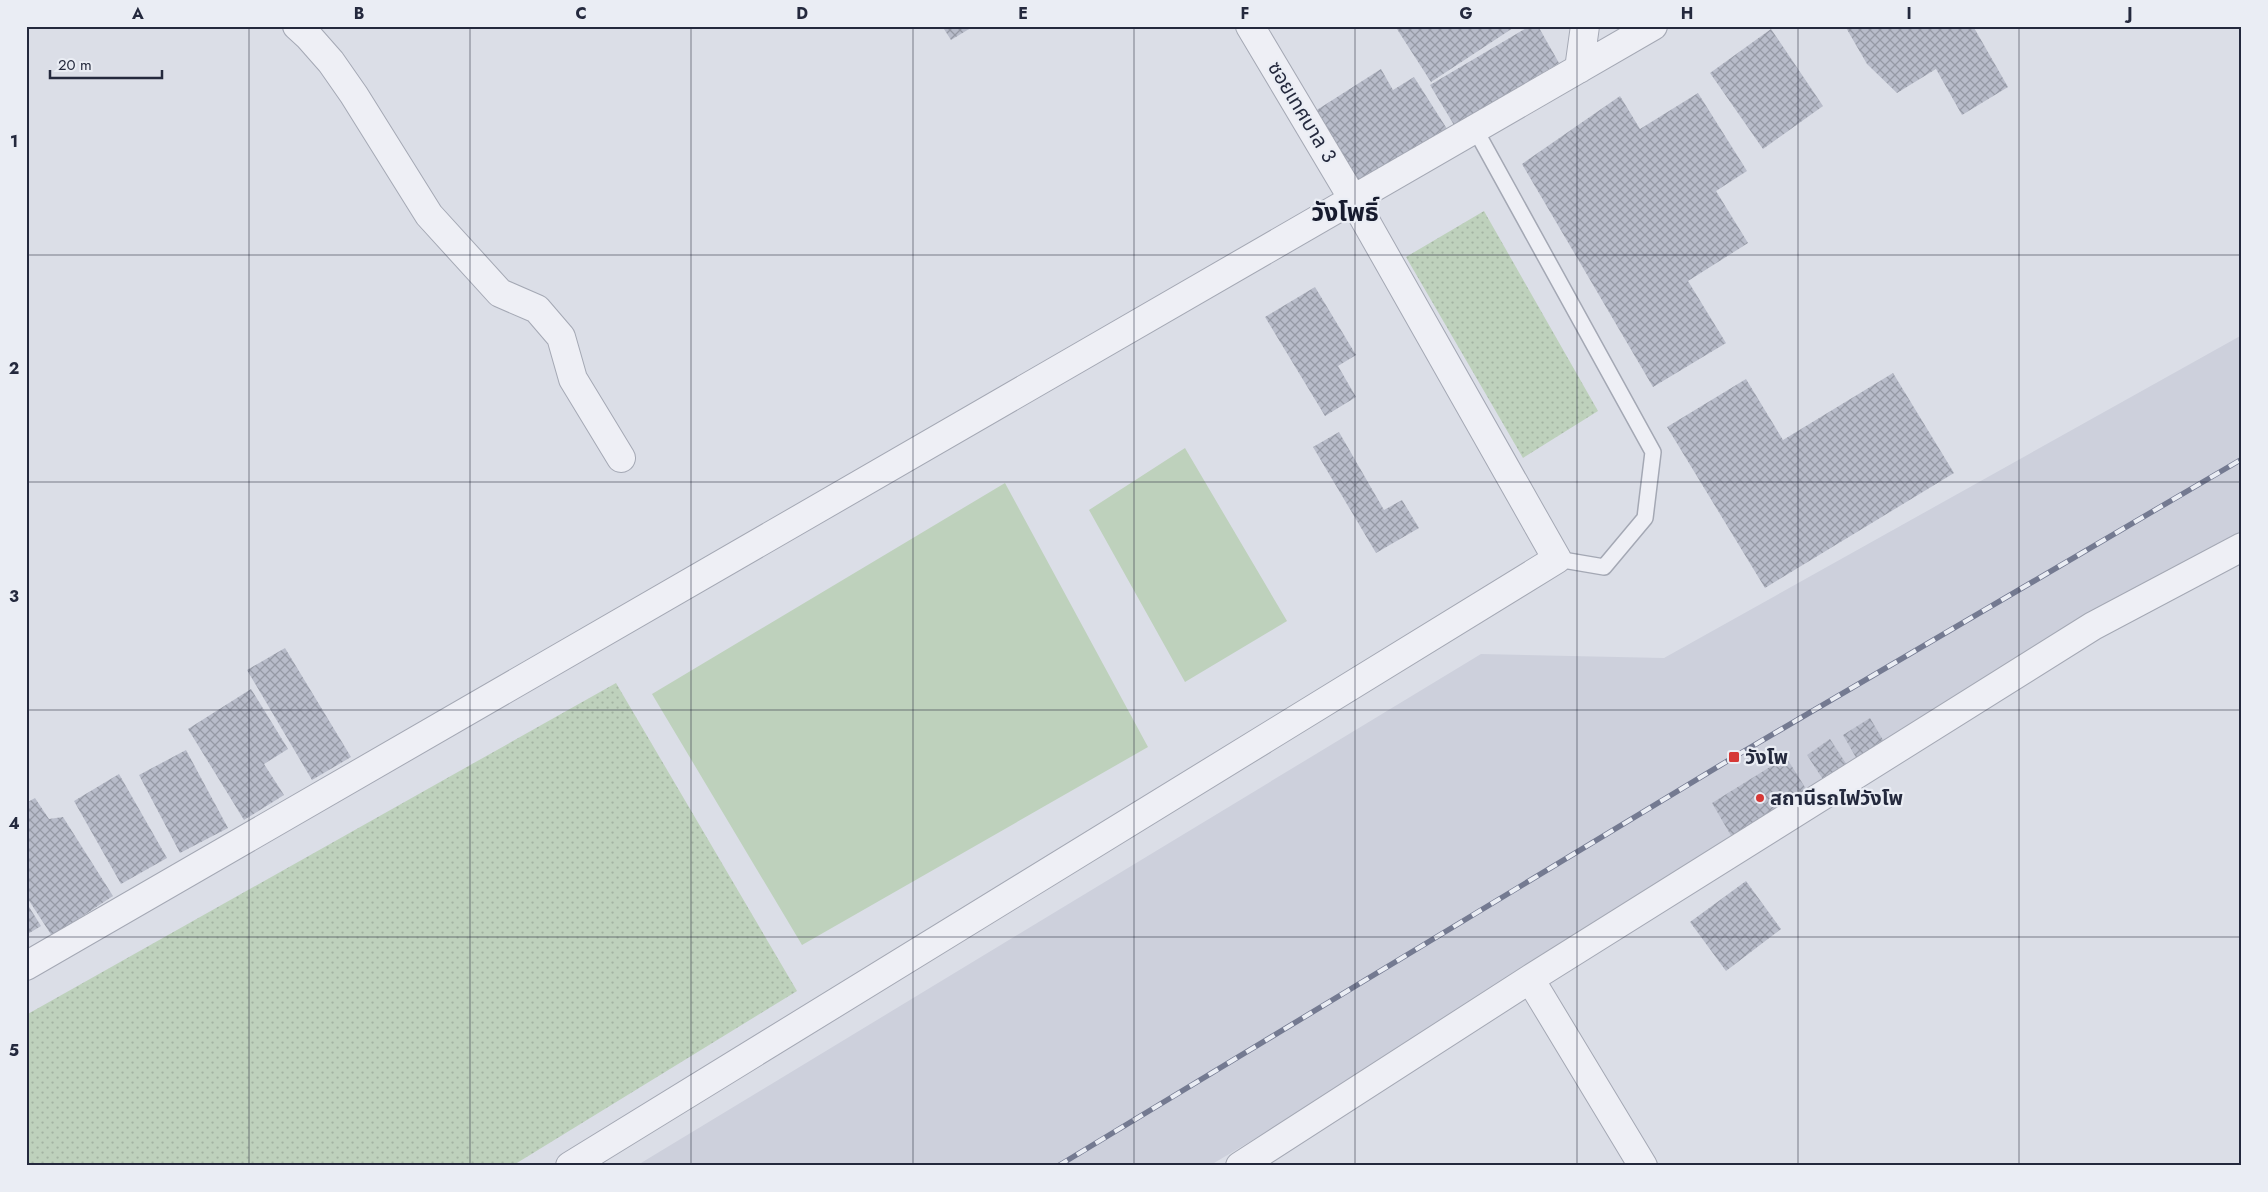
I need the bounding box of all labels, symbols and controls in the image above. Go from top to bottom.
text: A [131,2,144,25]
text: B [354,2,364,25]
text: C [575,2,587,25]
text: D [796,2,808,25]
text: E [1018,2,1028,25]
text: F [1241,2,1249,25]
text: G [1459,2,1473,25]
text: H [1681,2,1693,25]
text: I [1906,2,1912,25]
text: J [2124,2,2133,25]
scale bar [50,48,162,80]
text: 20 m [58,54,92,76]
street label: ซอยเทศบาล 3 [1260,56,1344,168]
text: 1 [10,130,18,153]
district label: วังโพธิ์ [1311,194,1380,230]
text: 2 [9,357,19,380]
text: 3 [9,585,19,608]
place label: วังโพ [1745,743,1788,772]
marker: วังโพ [1727,750,1741,764]
place label: สถานีรถไฟวังโพ [1770,784,1903,813]
marker: สถานีรถไฟวังโพ [1754,792,1766,804]
text: 4 [8,812,20,835]
text: 5 [9,1039,19,1062]

